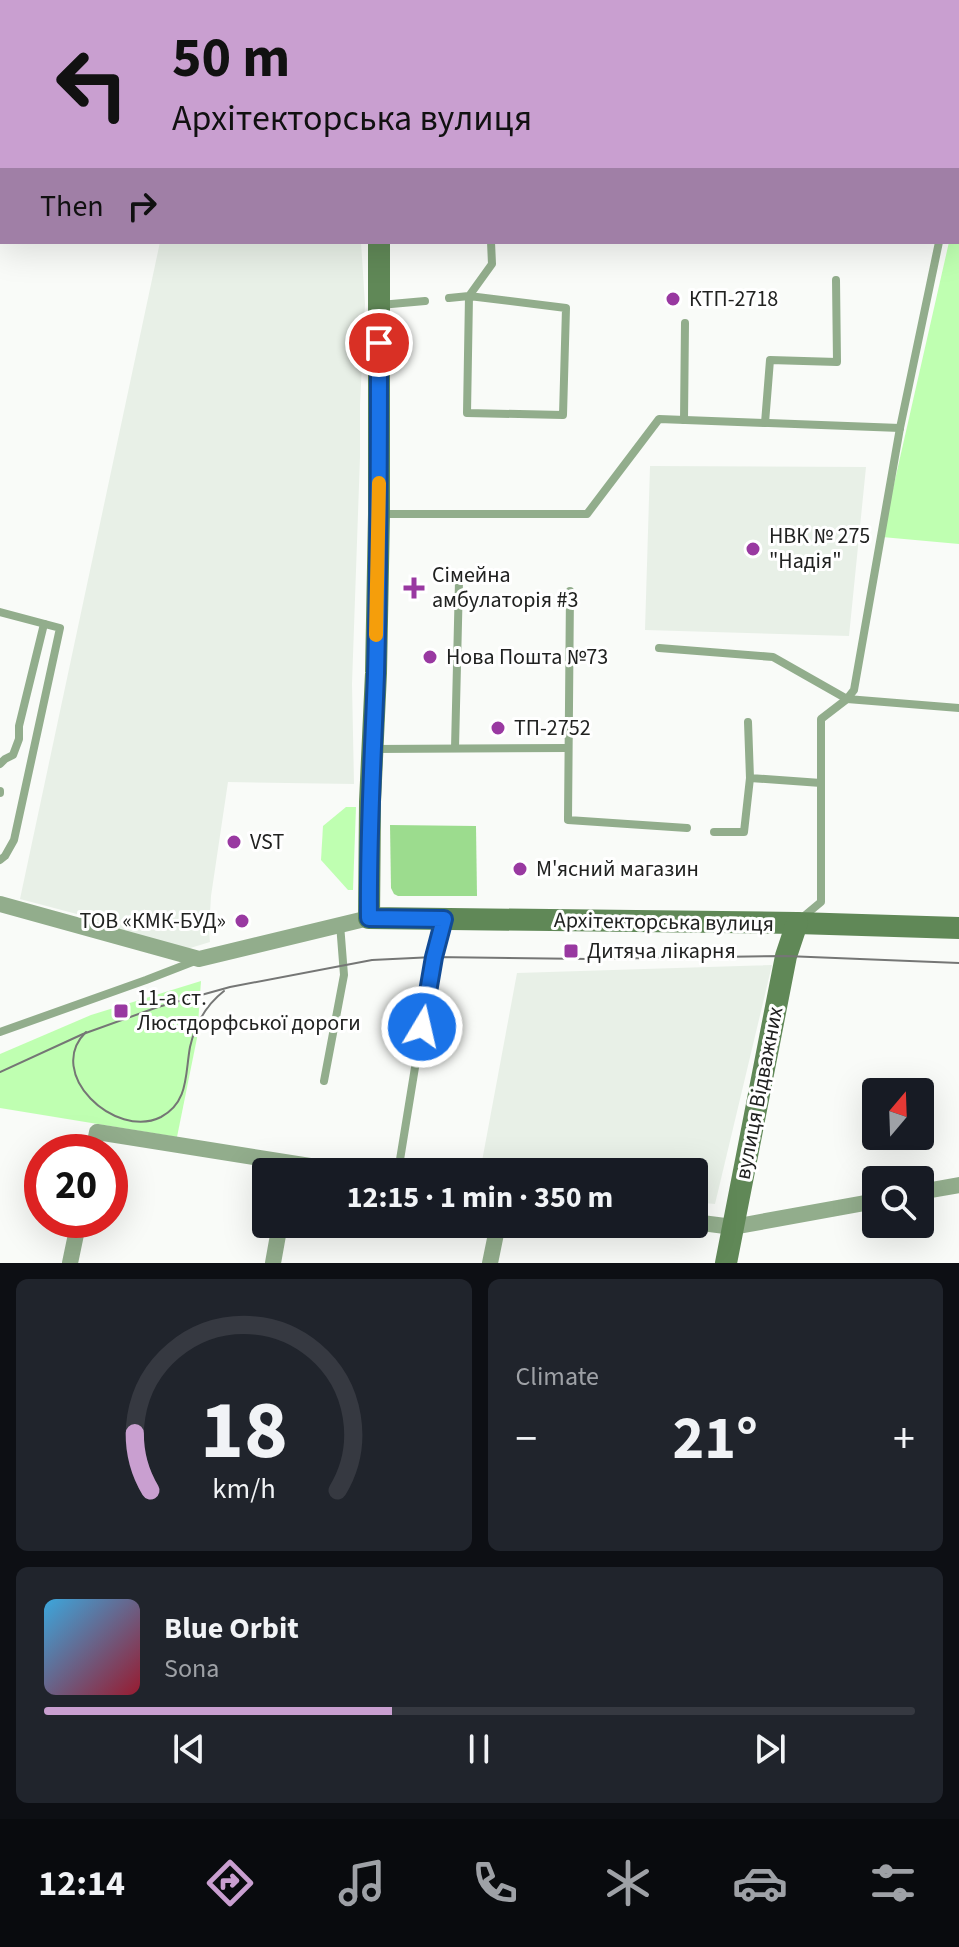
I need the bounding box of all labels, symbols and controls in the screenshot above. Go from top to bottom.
text: 50 m [172,19,290,98]
icon: left [40,32,144,136]
text: Архітекторська вулиця [172,93,532,144]
icon: right [120,184,164,228]
text: Then [40,185,104,228]
place label: КТП-2718 [689,283,778,315]
marker: КТП-2718 [664,290,682,308]
pin [345,309,413,377]
icon: arrive [357,321,401,365]
place label: НВК № 275 "Надія" [769,520,870,577]
marker: НВК № 275 "Надія" [744,540,762,558]
place label: Сімейна амбулаторія #3 [432,559,578,616]
marker: Сімейна амбулаторія #3 [403,577,425,599]
place label: Нова Пошта №73 [446,641,608,673]
marker: Нова Пошта №73 [421,648,439,666]
place label: ТП-2752 [514,712,591,744]
marker: ТП-2752 [489,719,507,737]
place label: VST [250,826,284,858]
marker: VST [225,833,243,851]
place label: М'ясний магазин [536,853,699,885]
marker: М'ясний магазин [511,860,529,878]
street label: Архітекторська вулиця [554,904,774,940]
place label: ТОВ «КМК-БУД» [79,905,226,937]
marker: ТОВ «КМК-БУД» [233,912,251,930]
place label: Дитяча лікарня [587,935,736,967]
marker: Дитяча лікарня [562,942,580,960]
place label: 11-а ст. Люстдорфської дороги [137,982,361,1039]
position arrow [380,985,464,1069]
marker: 11-а ст. Люстдорфської дороги [112,1002,130,1020]
street label: вулиця Відважних [727,1004,791,1182]
north arrow [862,1078,934,1150]
map controls [862,1078,934,1238]
speed limit sign: 20 [24,1134,128,1238]
button: search [862,1166,934,1238]
text: 12:15 · 1 min · 350 m [347,1176,613,1219]
text: Climate [516,1358,599,1395]
text: 18 [200,1372,288,1490]
text: 21° [673,1397,758,1482]
text: − [516,1408,537,1471]
text: + [893,1408,915,1471]
text: km/h [212,1469,275,1509]
text: Blue Orbit [164,1607,299,1650]
text: Sona [164,1650,219,1687]
icon: previous [167,1727,211,1771]
icon: pause [457,1727,501,1771]
icon: next [748,1727,792,1771]
icon: directions [202,1855,258,1911]
icon: music [334,1855,390,1911]
icon: phone [467,1855,523,1911]
icon: climate [600,1855,656,1911]
icon: car [732,1855,788,1911]
icon: filters [865,1855,921,1911]
text: 12:14 [38,1858,125,1909]

